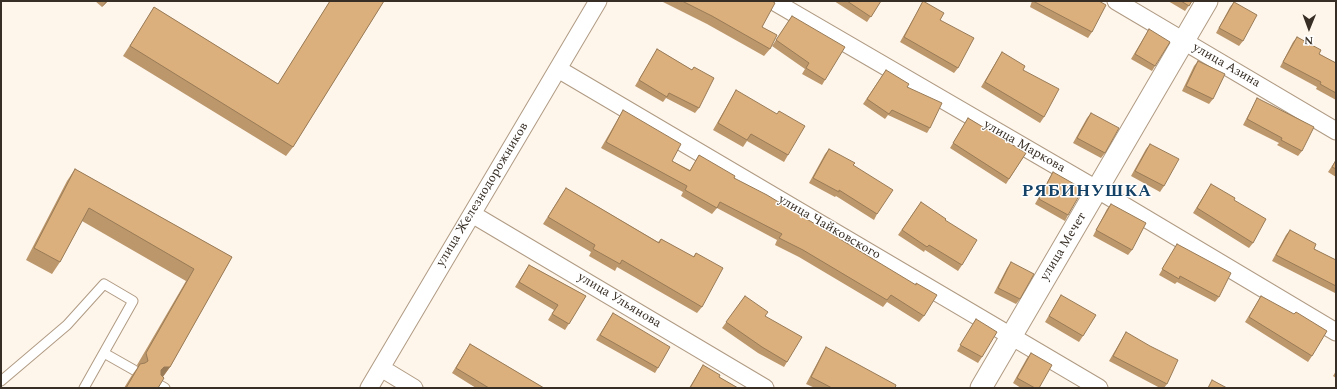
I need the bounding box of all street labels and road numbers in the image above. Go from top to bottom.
street label: улица Азина [1189,40,1263,92]
street label: улица Маркова [980,117,1068,177]
street label: улица Железнодорожников [434,120,532,270]
street label: улица Чайковского [775,192,883,264]
street label: улица Мечет [1038,210,1090,284]
street label: улица Ульянова [574,270,664,332]

